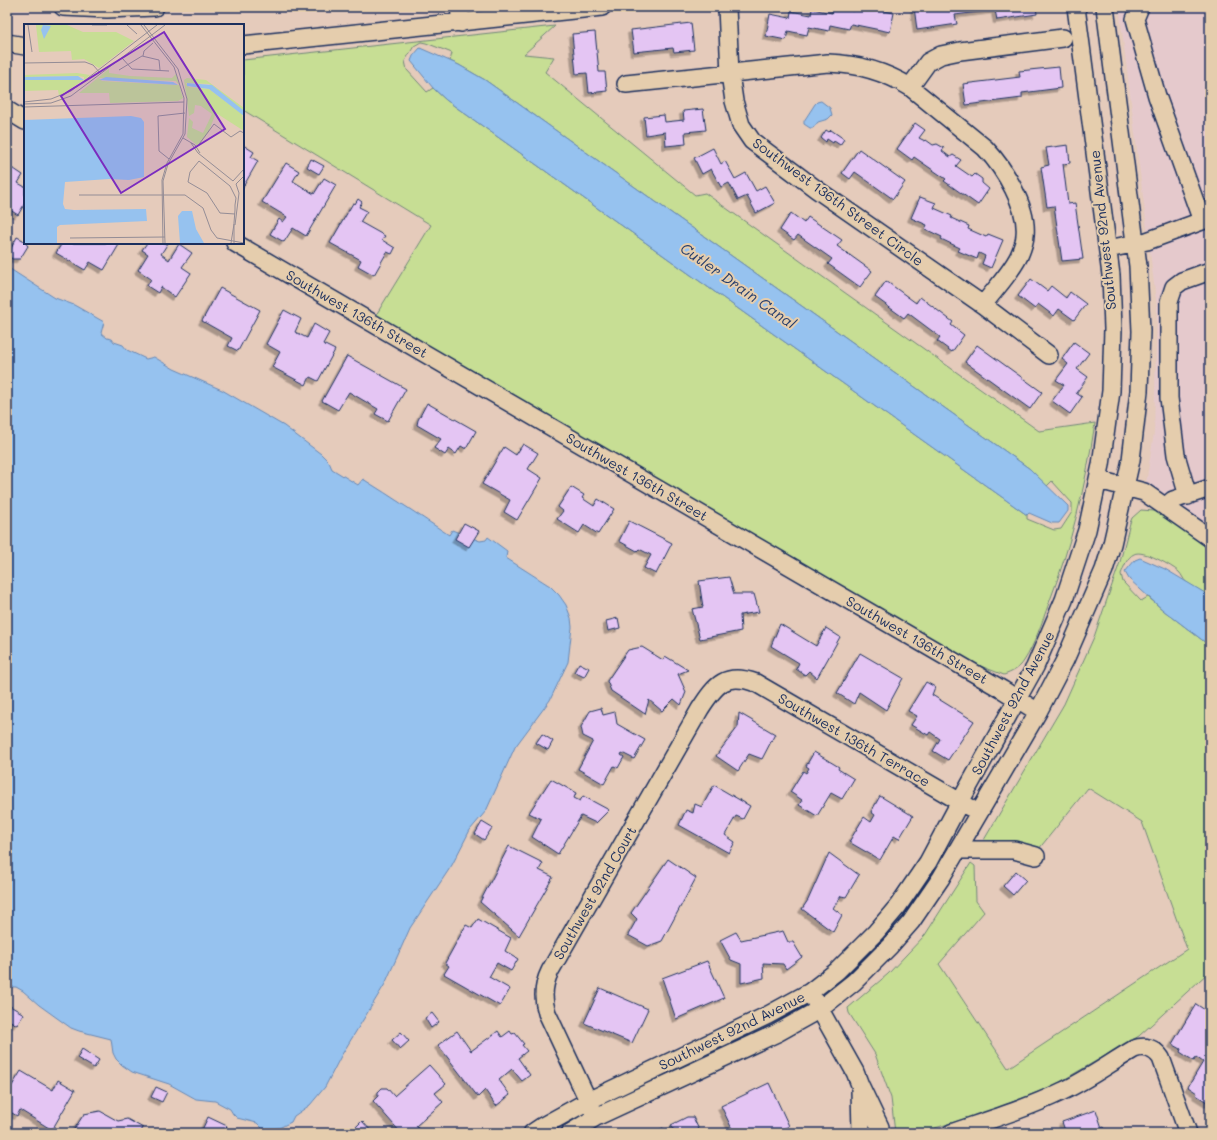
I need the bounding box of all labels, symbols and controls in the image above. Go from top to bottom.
inset map [24,24,244,244]
street label: Southwest 136th Street Circle [749,133,928,270]
street label: Southwest 92nd Avenue [1085,149,1120,311]
water label: Cutler Drain Canal [677,238,801,333]
street label: Southwest 136th Street [283,265,432,362]
street label: Southwest 136th Street [563,428,712,525]
street label: Southwest 136th Street [843,591,992,688]
street label: Southwest 92nd Avenue [966,627,1059,778]
street label: Southwest 136th Terrace [775,688,934,791]
street label: Southwest 92nd Court [549,823,641,963]
street label: Southwest 92nd Avenue [655,987,808,1074]

